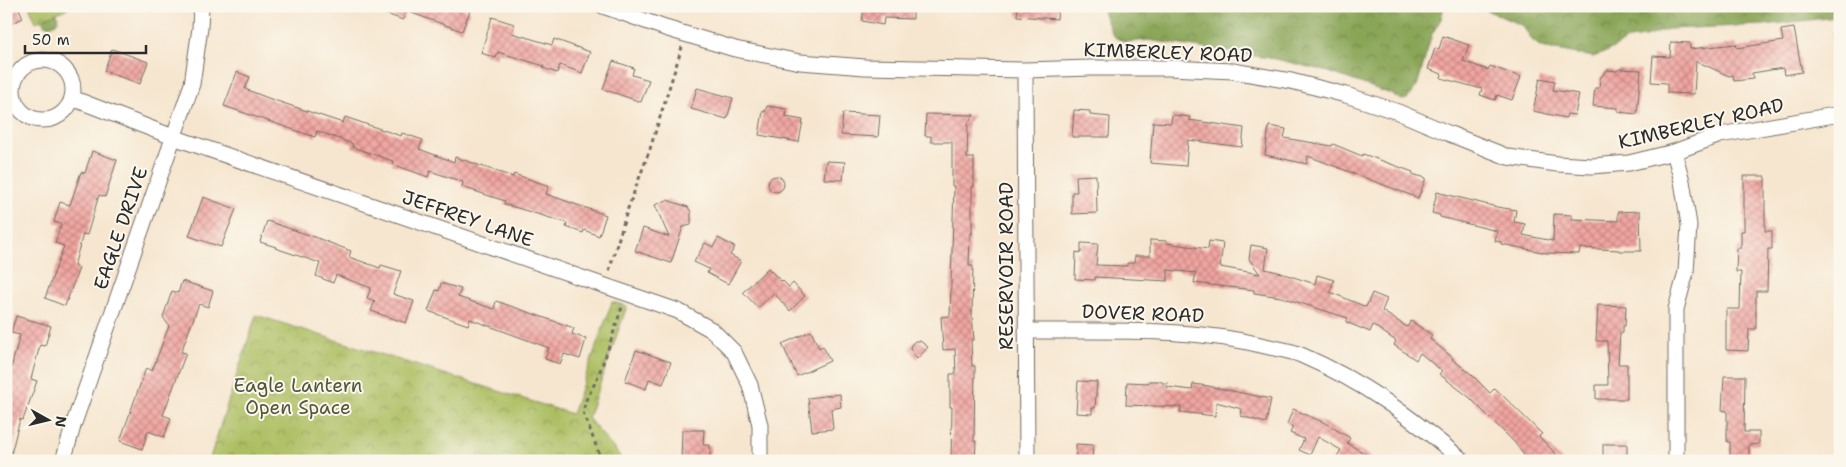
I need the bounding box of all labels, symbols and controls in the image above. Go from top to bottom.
scale bar [25,22,146,54]
text: 50 m [32,30,70,50]
street label: KIMBERLEY ROAD [1083,37,1253,68]
street label: KIMBERLEY ROAD [1616,92,1786,155]
street label: EAGLE DRIVE [88,163,153,293]
street label: RESERVOIR ROAD [994,182,1019,350]
street label: JEFFREY LANE [399,184,537,253]
street label: DOVER ROAD [1081,299,1205,328]
park label: Eagle Lantern Open Space [234,373,362,420]
north arrow [22,394,72,444]
text: N [51,415,71,429]

